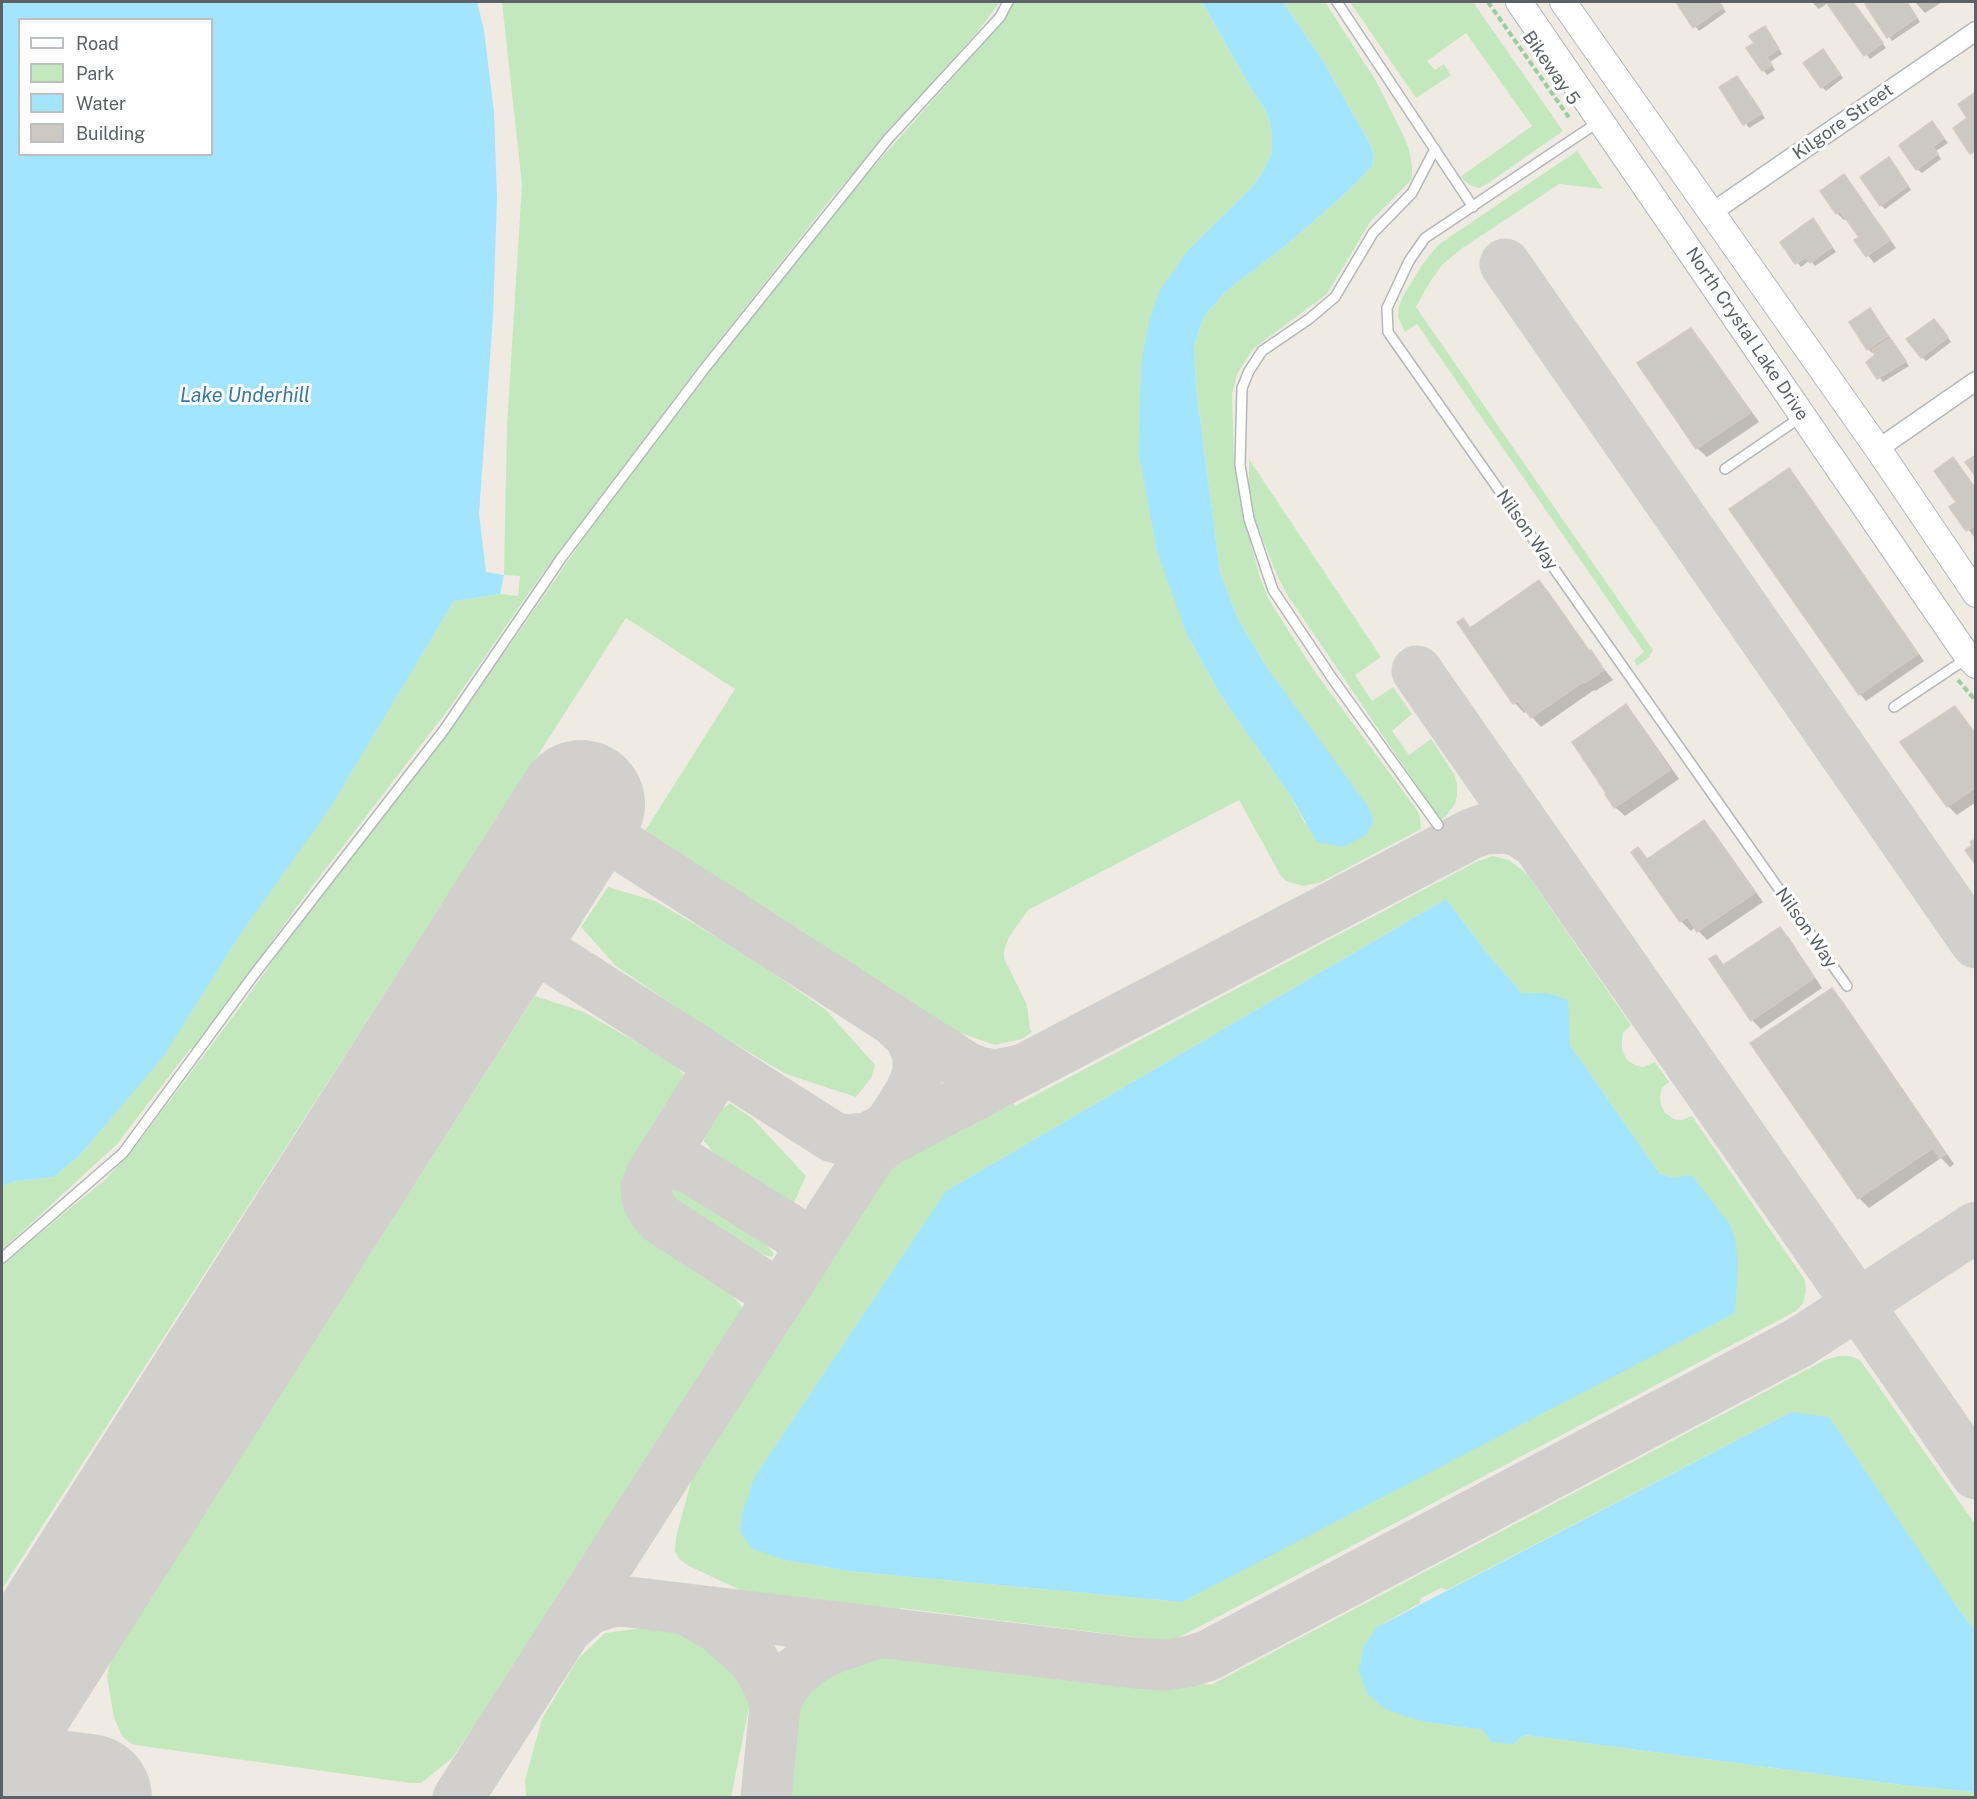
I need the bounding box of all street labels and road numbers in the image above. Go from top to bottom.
street label: Bikeway 5 [1518,27,1584,109]
street label: Kilgore Street [1789,79,1897,165]
street label: North Crystal Lake Drive [1681,243,1813,425]
street label: Nilson Way [1491,486,1563,574]
street label: Nilson Way [1770,884,1842,972]

